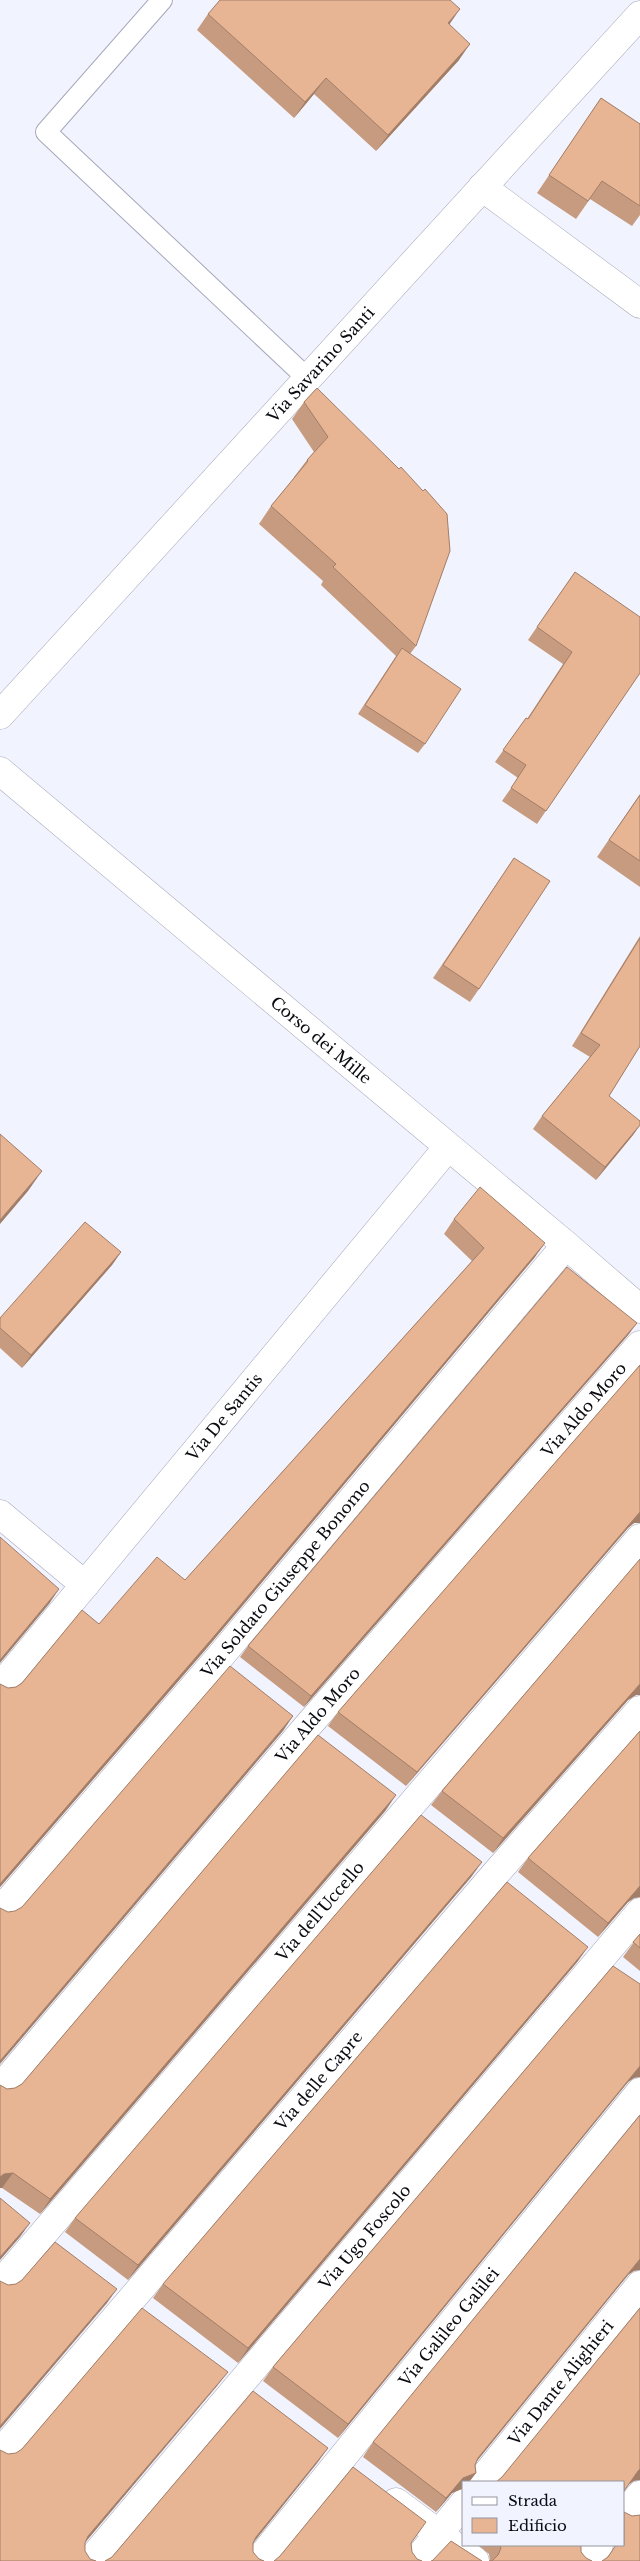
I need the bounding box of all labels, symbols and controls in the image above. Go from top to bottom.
street label: Via Savarino Santi [262,302,379,427]
street label: Corso dei Mille [267,992,376,1088]
street label: Via Aldo Moro [536,1358,630,1462]
street label: Via De Santis [181,1369,266,1466]
street label: Via Soldato Giuseppe Bonomo [196,1476,374,1682]
street label: Via Aldo Moro [270,1663,364,1767]
street label: Via dell'Uccello [271,1857,368,1966]
street label: Via delle Capre [270,2027,366,2135]
street label: Via Ugo Foscolo [314,2180,415,2294]
street label: Via Galileo Galilei [394,2263,503,2391]
street label: Via Dante Alighieri [503,2315,618,2450]
legend [462,2481,625,2546]
text: Strada [508,2491,558,2510]
text: Edificio [508,2516,567,2535]

